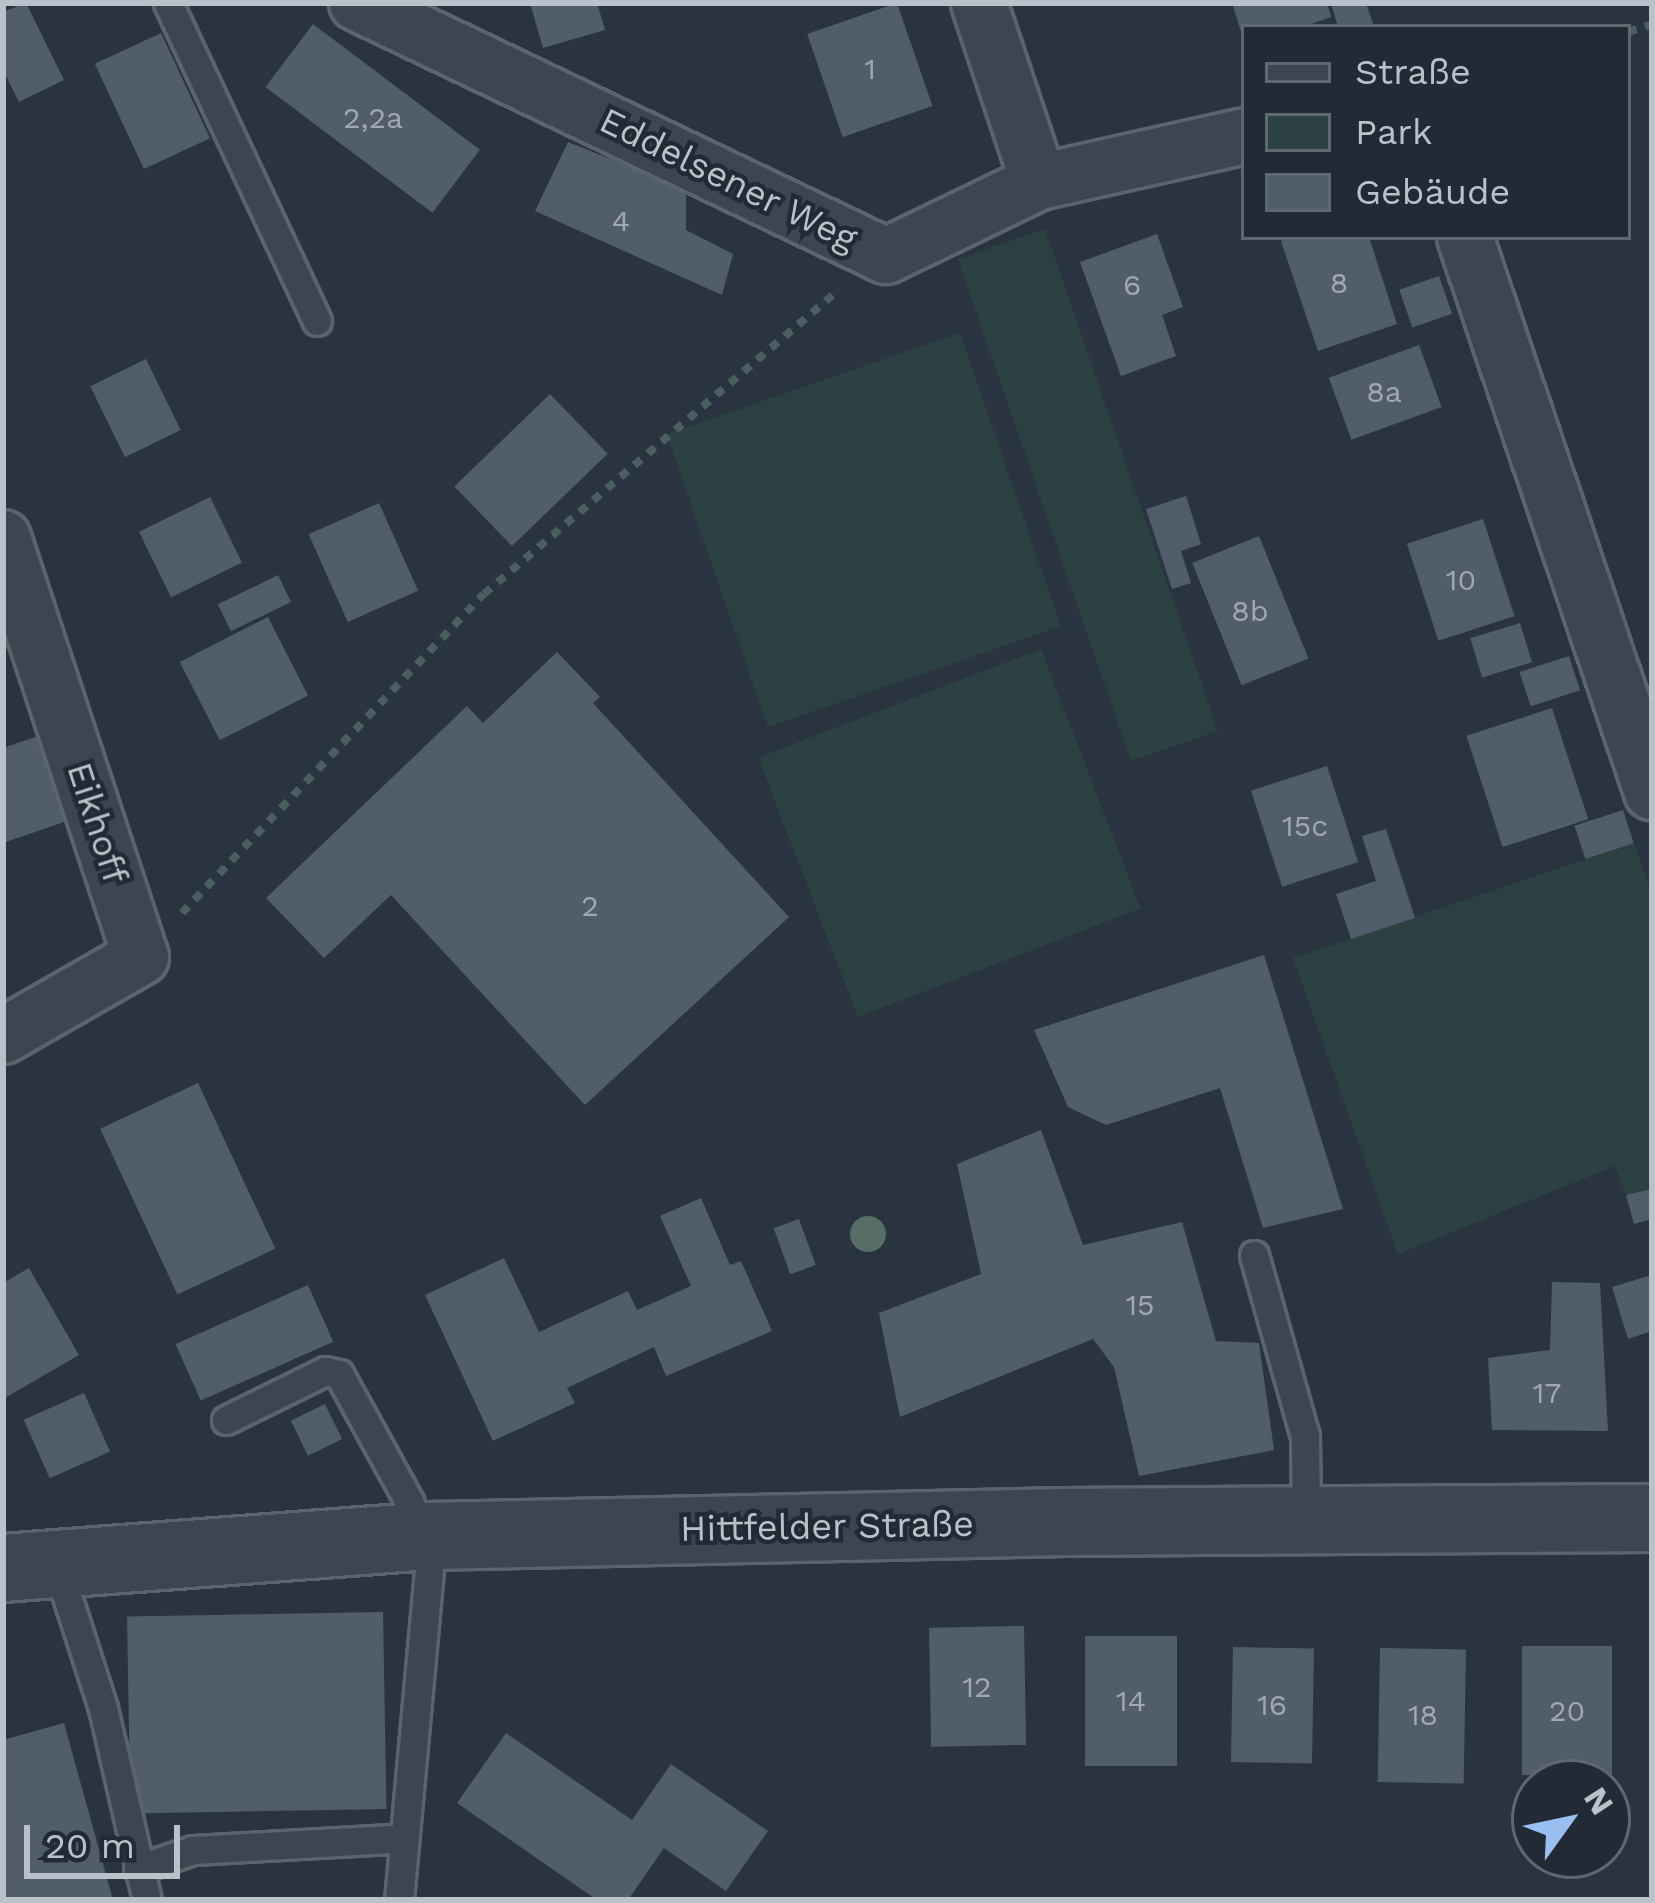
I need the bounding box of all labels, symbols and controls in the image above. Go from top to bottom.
legend [1241,24,1631,240]
house number: 1 [864,51,876,87]
text: Straße [1355,51,1471,93]
street label: Eddelsener Weg [592,99,864,261]
house number: 2,2a [343,100,403,136]
text: Park [1355,111,1432,153]
text: Gebäude [1355,171,1510,213]
house number: 4 [612,203,630,239]
house number: 8 [1330,265,1348,301]
house number: 6 [1123,267,1141,303]
house number: 8a [1366,374,1402,410]
house number: 10 [1446,562,1476,598]
house number: 8b [1231,593,1269,629]
street label: Eikhoff [57,757,137,889]
house number: 15c [1282,808,1328,844]
house number: 2 [581,888,599,924]
house number: 15 [1125,1287,1155,1323]
house number: 17 [1533,1375,1561,1411]
street label: Hittfelder Straße [679,1503,975,1551]
house number: 12 [962,1669,992,1705]
house number: 14 [1116,1683,1146,1719]
house number: 16 [1257,1687,1287,1723]
house number: 20 [1549,1693,1585,1729]
house number: 18 [1408,1697,1438,1733]
north arrow [1511,1759,1631,1879]
text: N [1576,1780,1622,1822]
scale bar [30,1801,186,1875]
text: 20 m [45,1825,135,1867]

